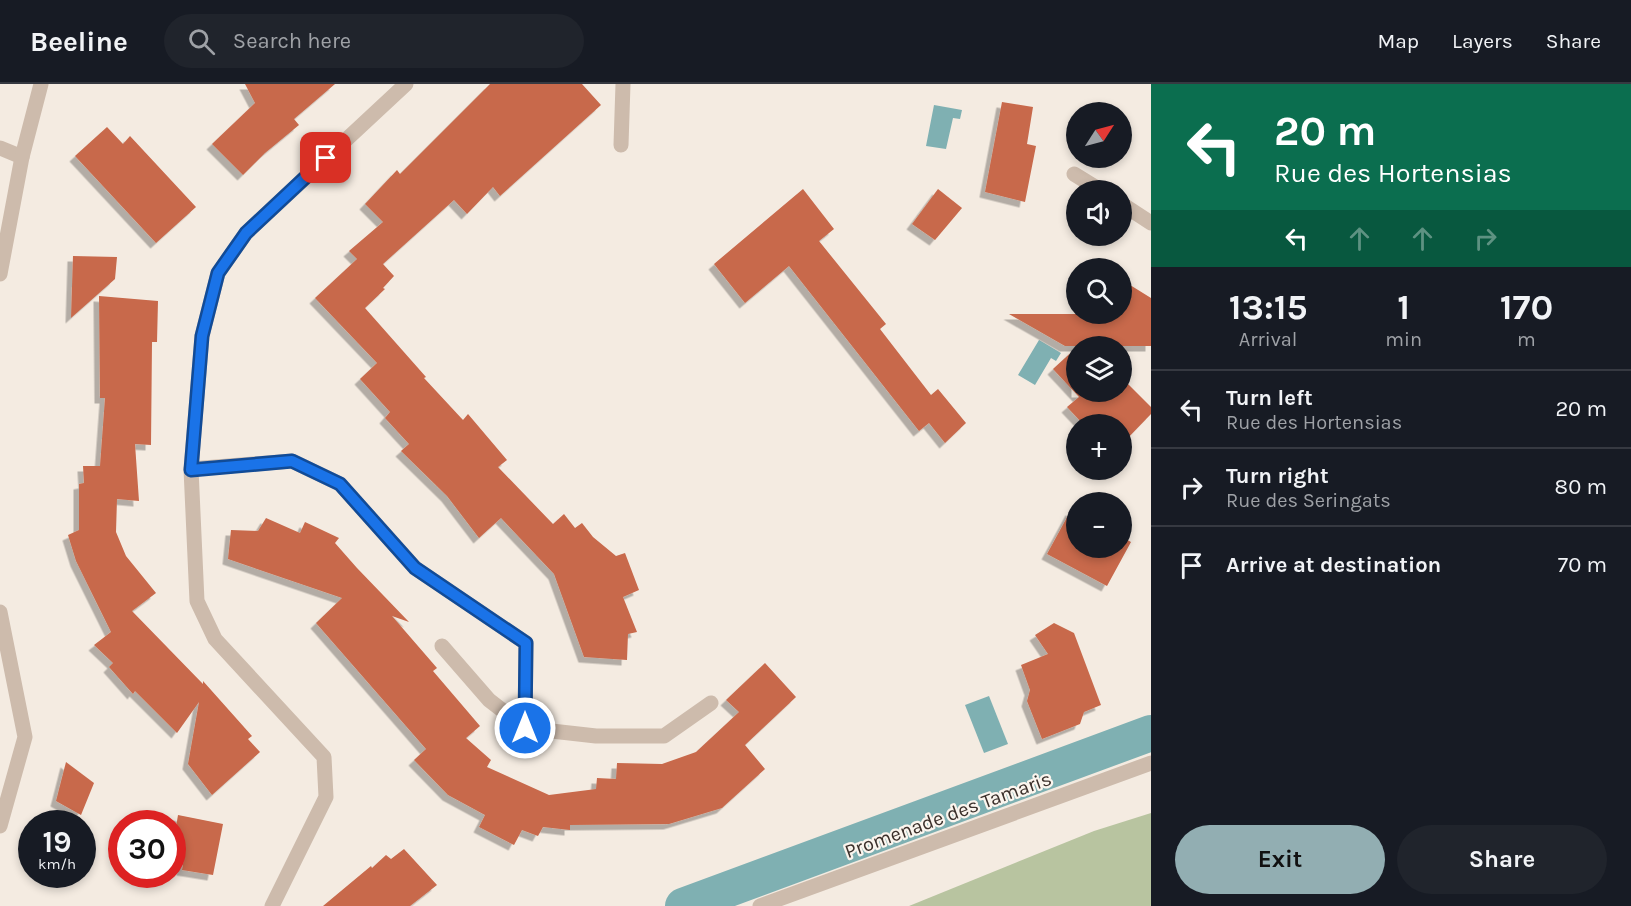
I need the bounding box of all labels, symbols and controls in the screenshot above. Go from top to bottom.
search box [164,14,584,68]
text: Beeline [30,25,128,58]
icon: search [185,25,218,58]
text: Search here [233,28,351,54]
text: Map [1377,29,1419,53]
text: Layers [1452,29,1513,53]
text: Share [1546,29,1601,53]
north arrow [1066,102,1132,168]
map controls [1066,102,1132,558]
text: 20 m [1274,106,1376,156]
icon: left [1175,108,1253,186]
pin [300,132,351,183]
icon: arrive [309,141,342,174]
text: Rue des Hortensias [1274,157,1512,189]
button: sound [1066,180,1132,246]
icon: left [1280,222,1313,255]
icon: ahead [1343,222,1376,255]
icon: ahead [1406,222,1439,255]
icon: right [1469,222,1502,255]
button: search [1066,258,1132,324]
text: 13:15 [1229,286,1307,328]
text: 1 [1397,286,1410,328]
text: 170 [1500,286,1553,328]
text: Arrival [1239,328,1297,351]
text: min [1385,328,1422,351]
text: m [1517,328,1536,351]
button: layers [1066,336,1132,402]
text: Turn left [1226,385,1313,411]
icon: left [1175,393,1208,426]
text: 20 m [1555,396,1607,422]
text: Rue des Hortensias [1226,411,1402,434]
button: + [1066,414,1132,480]
text: Turn right [1226,463,1329,489]
icon: right [1175,471,1208,504]
text: 80 m [1555,474,1607,500]
text: Rue des Seringats [1226,489,1391,512]
button: − [1066,492,1132,558]
icon: arrive [1175,549,1208,582]
text: Arrive at destination [1226,552,1441,578]
text: 70 m [1558,552,1607,578]
position arrow [493,696,557,760]
street label: Promenade des Tamaris [842,767,1054,863]
speed limit sign: 30 [108,810,186,888]
text: 19 [42,824,71,860]
button: Exit [1175,825,1385,894]
button: Share [1397,825,1607,894]
text: km/h [38,855,76,873]

